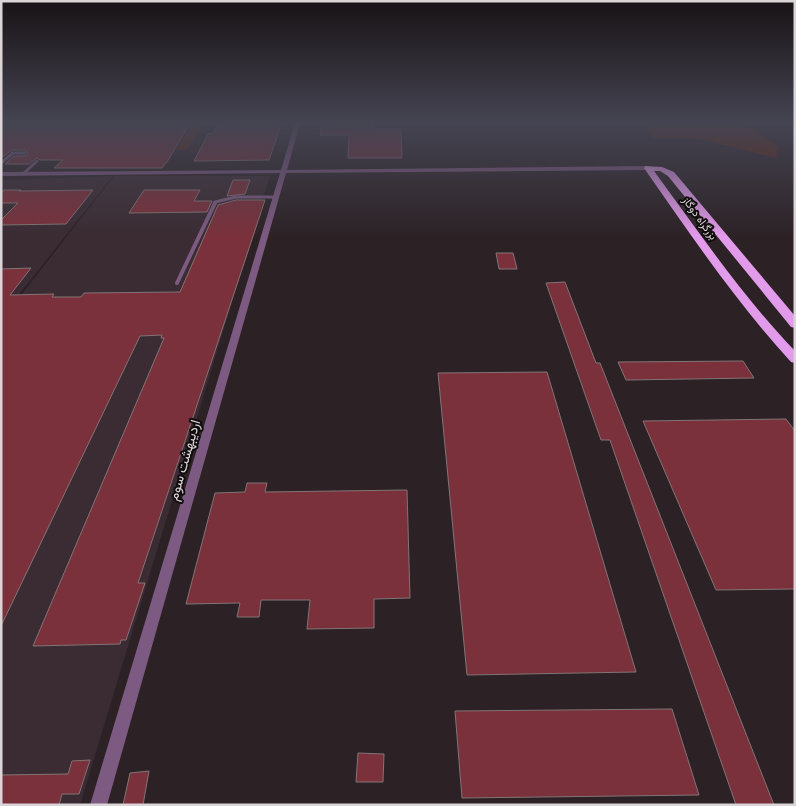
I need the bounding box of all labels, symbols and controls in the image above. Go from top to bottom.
street label: بزرگراه دوگاز [679,193,720,242]
street label: اردیبهشت سوم [165,418,204,503]

